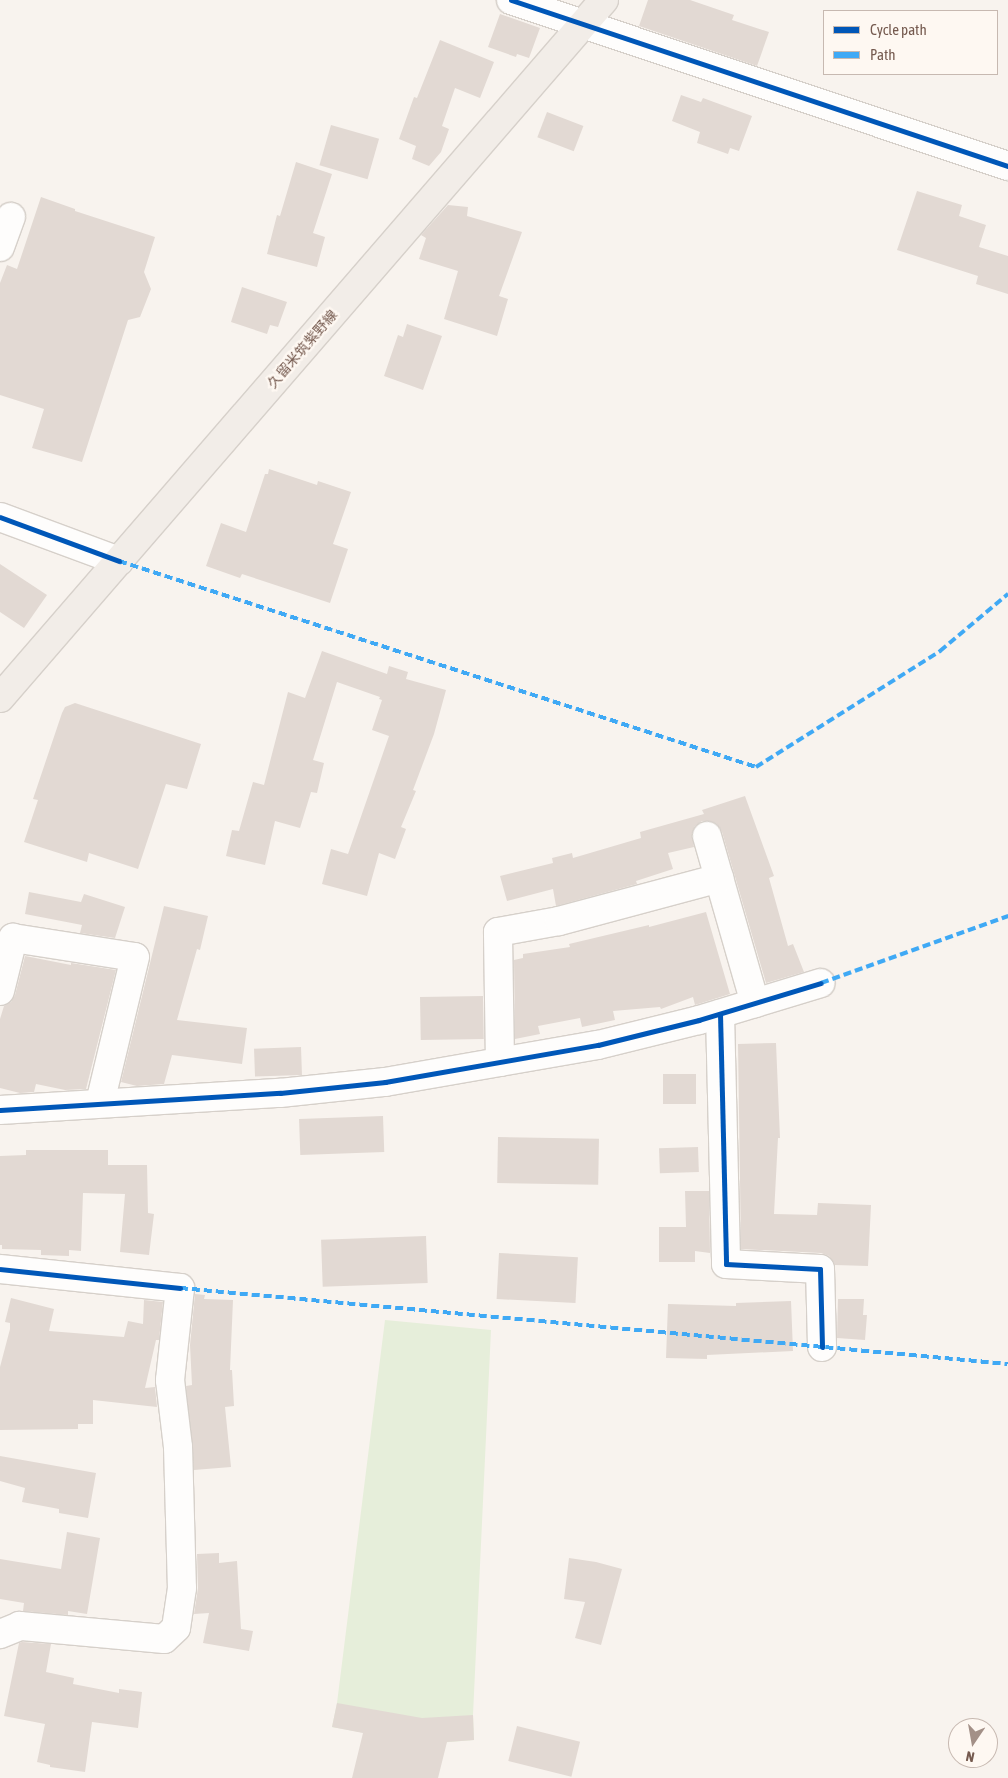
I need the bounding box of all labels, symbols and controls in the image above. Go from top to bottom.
legend [823,10,998,75]
text: Cycle path [870,21,927,38]
text: Path [870,46,896,63]
street label: 久留米筑紫野線 [264,307,340,391]
north arrow [948,1718,998,1768]
text: N [964,1748,976,1765]

